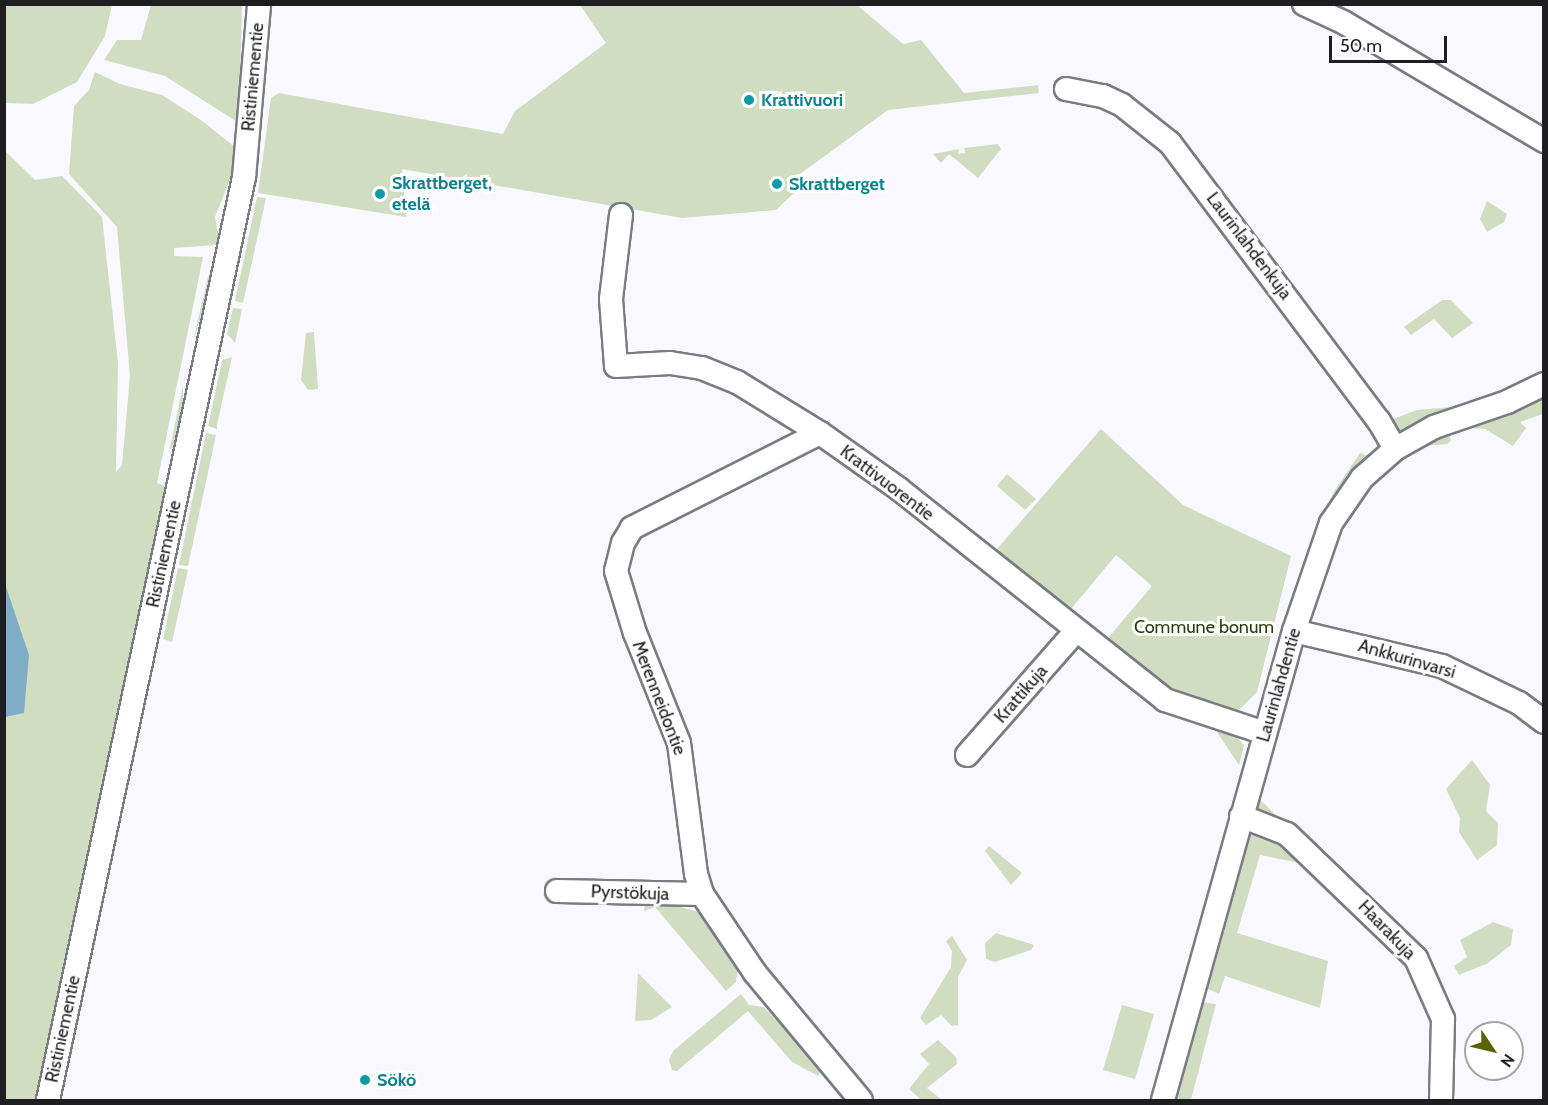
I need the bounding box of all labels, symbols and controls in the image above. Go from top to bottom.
street label: Ristiniementie [237,22,269,132]
scale bar [1332,24,1450,62]
text: 50 m [1340,35,1382,57]
place label: Krattivuori [761,89,843,111]
marker: Krattivuori [742,93,756,107]
place label: Skrattberget, etelä [392,173,492,216]
place label: Skrattberget [789,173,885,195]
marker: Skrattberget [770,177,784,191]
marker: Skrattberget, etelä [373,187,387,201]
street label: Laurinlahdenkuja [1202,188,1296,304]
street label: Krattivuorentie [836,441,938,525]
street label: Ristiniementie [142,498,186,610]
park label: Commune bonum [1134,616,1274,638]
street label: Laurinlahdentie [1252,626,1306,744]
street label: Ankkurinvarsi [1356,635,1458,683]
street label: Merenneidontie [627,638,691,758]
street label: Krattikuja [990,660,1052,728]
street label: Pyrstökuja [590,881,670,905]
street label: Haarakuja [1354,896,1420,964]
street label: Ristiniementie [41,973,85,1085]
north arrow [1464,1021,1524,1081]
text: N [1496,1050,1519,1071]
place label: Sökö [377,1069,416,1091]
marker: Sökö [358,1073,372,1087]

